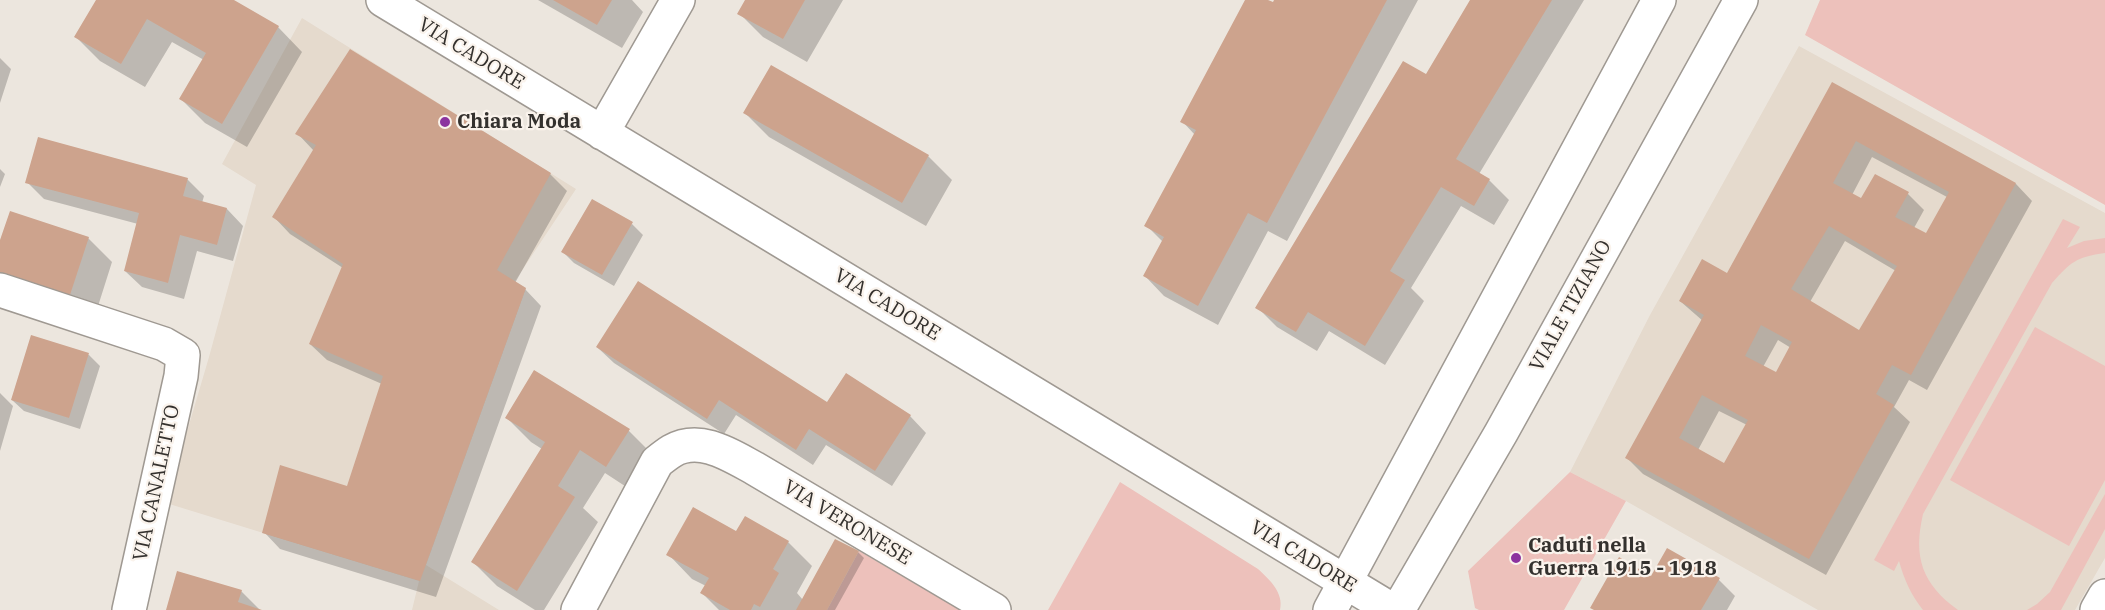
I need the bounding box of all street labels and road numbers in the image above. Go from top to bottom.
street label: VIA CADORE [413,13,529,95]
street label: VIALE TIZIANO [1525,236,1617,376]
street label: VIA CADORE [829,264,945,346]
street label: VIA CANALETTO [129,403,185,563]
street label: VIA VERONESE [779,475,915,571]
street label: VIA CADORE [1245,516,1361,598]

